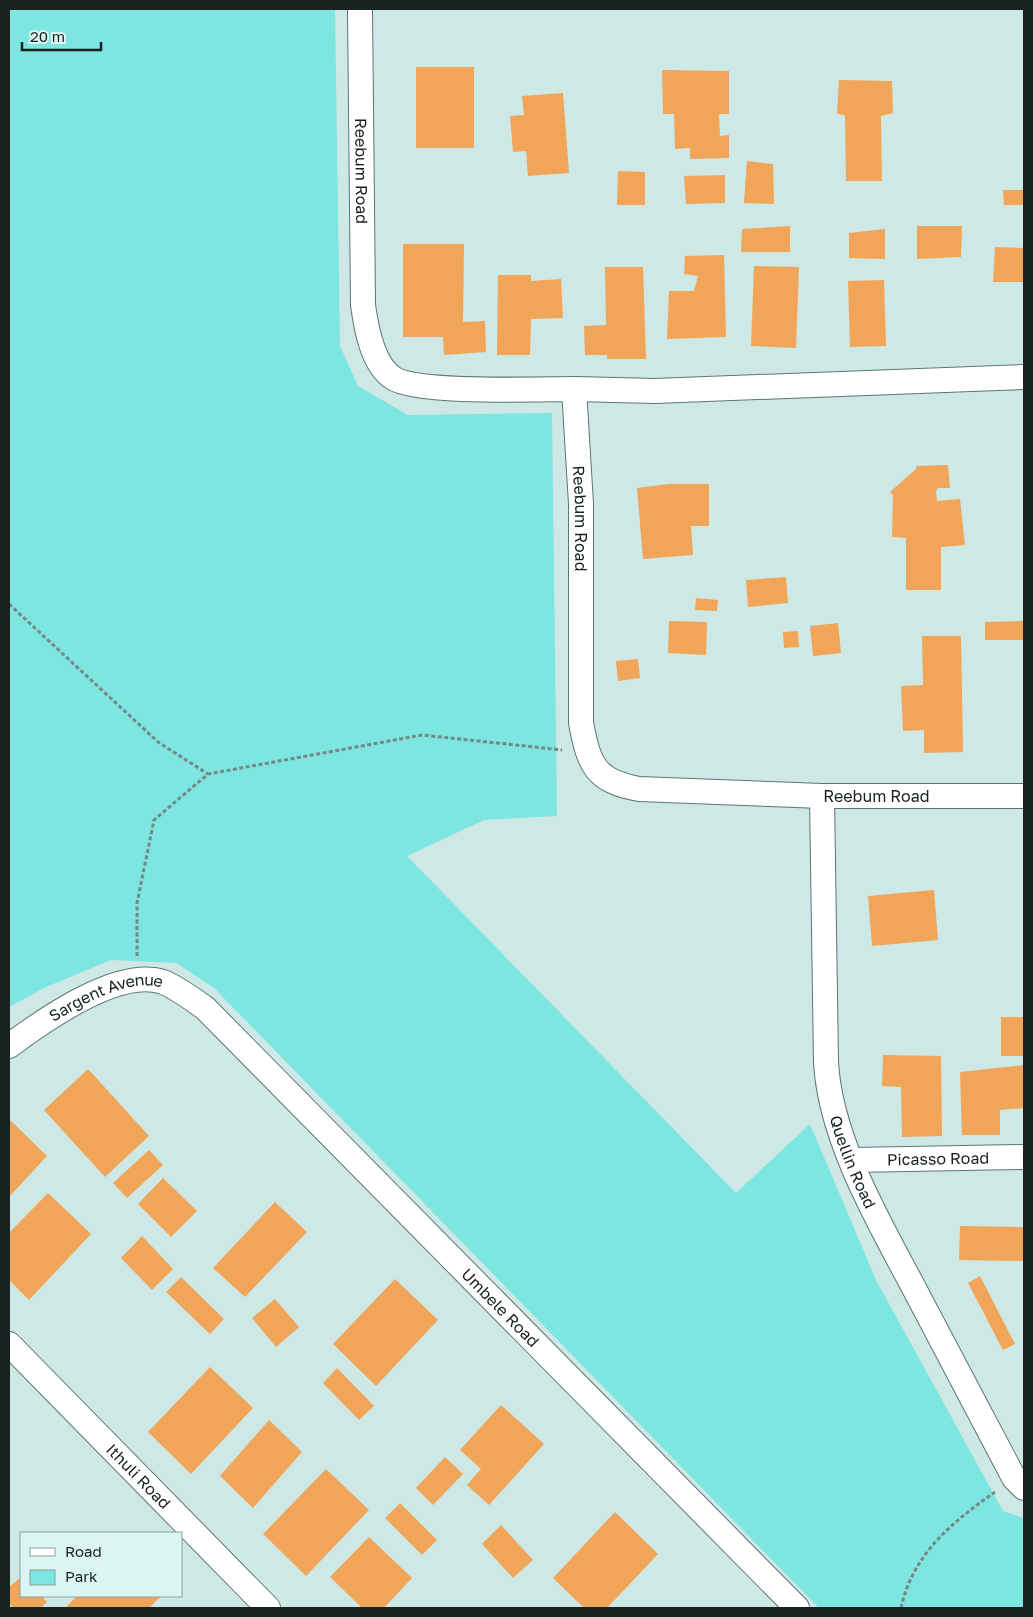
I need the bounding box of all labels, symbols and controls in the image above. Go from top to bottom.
scale bar [22,20,101,52]
text: 20 m [30,27,65,45]
street label: Reebum Road [351,118,372,224]
street label: Reebum Road [569,465,591,572]
street label: Reebum Road [823,786,930,806]
street label: Sargent Avenue [45,969,165,1026]
street label: Quellin Road [826,1113,881,1212]
street label: Picasso Road [887,1148,989,1169]
street label: Umbele Road [457,1264,544,1351]
street label: Ithuli Road [102,1439,175,1513]
legend [20,1532,182,1597]
text: Road [65,1542,102,1560]
text: Park [65,1567,98,1585]

